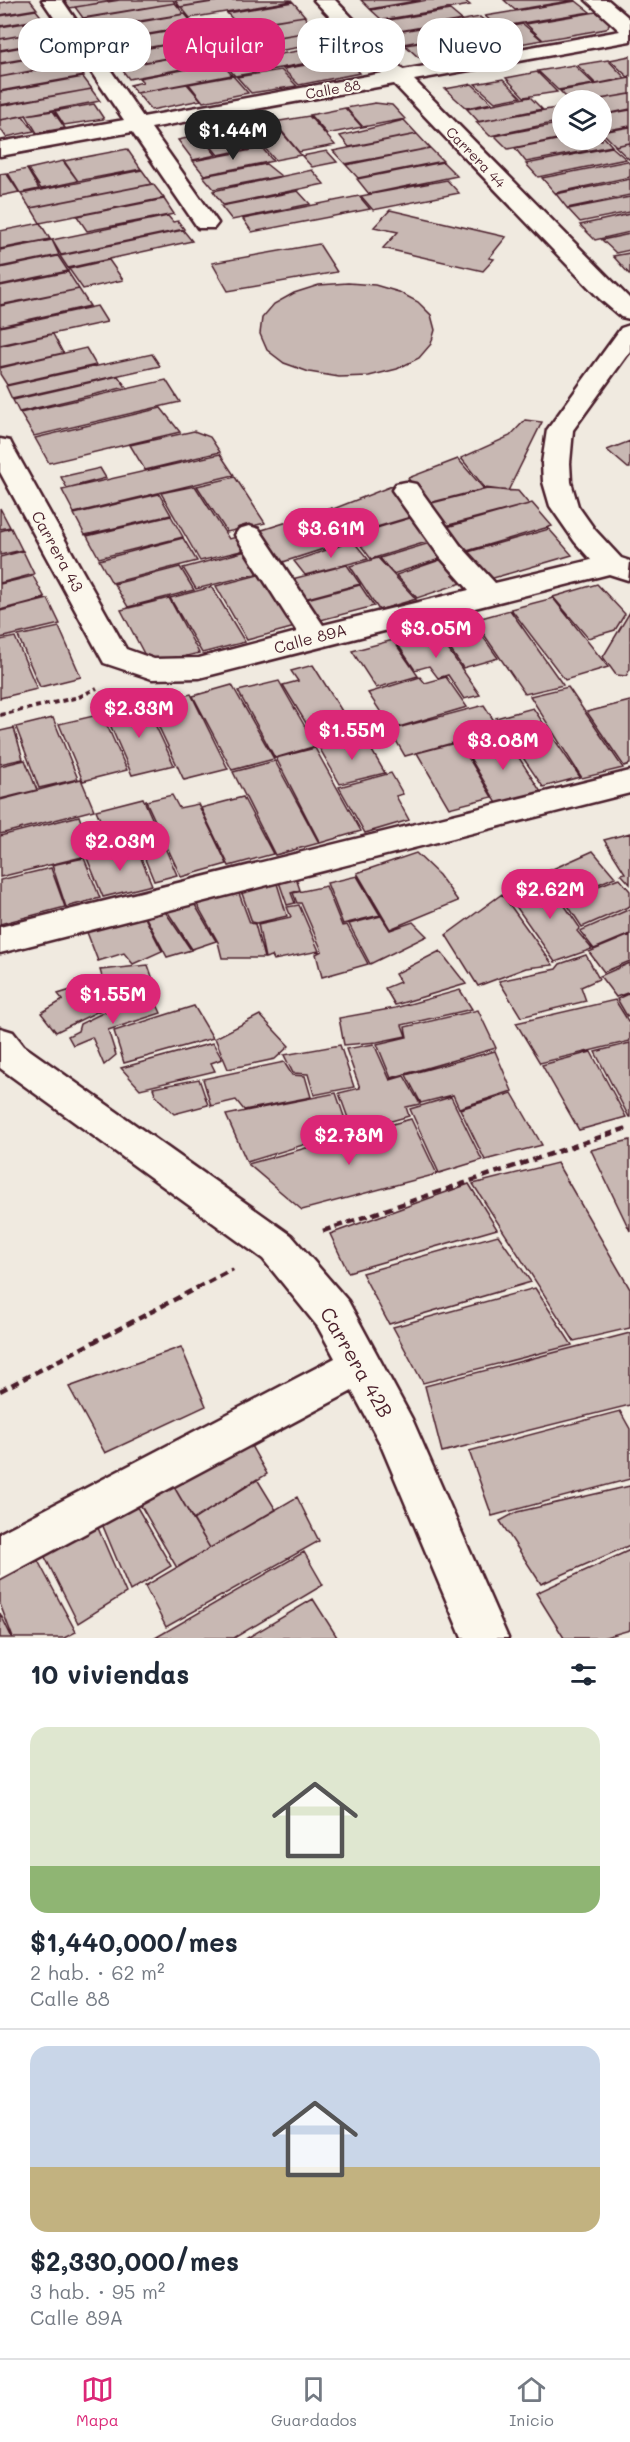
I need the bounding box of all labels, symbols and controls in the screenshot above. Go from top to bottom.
chip: Comprar [18,18,151,72]
chip: Alquilar [163,18,285,72]
chip: Filtros [297,18,405,72]
chip: Nuevo [417,18,523,72]
street label: Calle 88 [304,75,362,103]
map controls [552,90,612,150]
button: layers [552,90,612,150]
pin: $1.44M [184,110,282,161]
text: $1.44M [199,116,267,142]
street label: Carrera 44 [442,122,511,192]
street label: Carrera 43 [27,507,89,595]
pin: $3.61M [282,508,380,559]
text: $3.61M [297,514,365,540]
pin: $3.05M [387,608,485,659]
text: $3.05M [400,614,472,640]
street label: Calle 89A [271,618,349,658]
pin: $2.33M [90,688,188,739]
text: $2.33M [104,694,174,720]
pin: $1.55M [303,710,401,761]
text: $1.55M [319,716,385,742]
pin: $3.08M [454,720,552,771]
text: $3.08M [467,726,539,752]
pin: $2.03M [71,821,169,872]
text: $2.03M [85,827,155,853]
pin: $2.62M [501,869,599,920]
text: $2.62M [515,875,585,901]
pin: $1.55M [64,974,162,1025]
text: $1.55M [80,980,146,1006]
pin: $2.78M [300,1115,398,1166]
text: $2.78M [314,1121,384,1147]
street label: Carrera 42B [315,1302,399,1422]
text: 10 viviendas [30,1657,189,1691]
icon: filters [567,1658,600,1691]
icon: home [261,1766,369,1874]
text: $1,440,000/mes [30,1925,238,1959]
text: 2 hab. · 62 m² [30,1959,165,1985]
text: Calle 88 [30,1985,110,2011]
icon: home [261,2085,369,2193]
text: $2,330,000/mes [30,2244,239,2278]
text: 3 hab. · 95 m² [30,2278,165,2304]
text: Calle 89A [30,2304,123,2330]
tab: Mapa [76,2373,119,2430]
tab: Guardados [271,2373,357,2430]
tab: Inicio [509,2373,554,2430]

